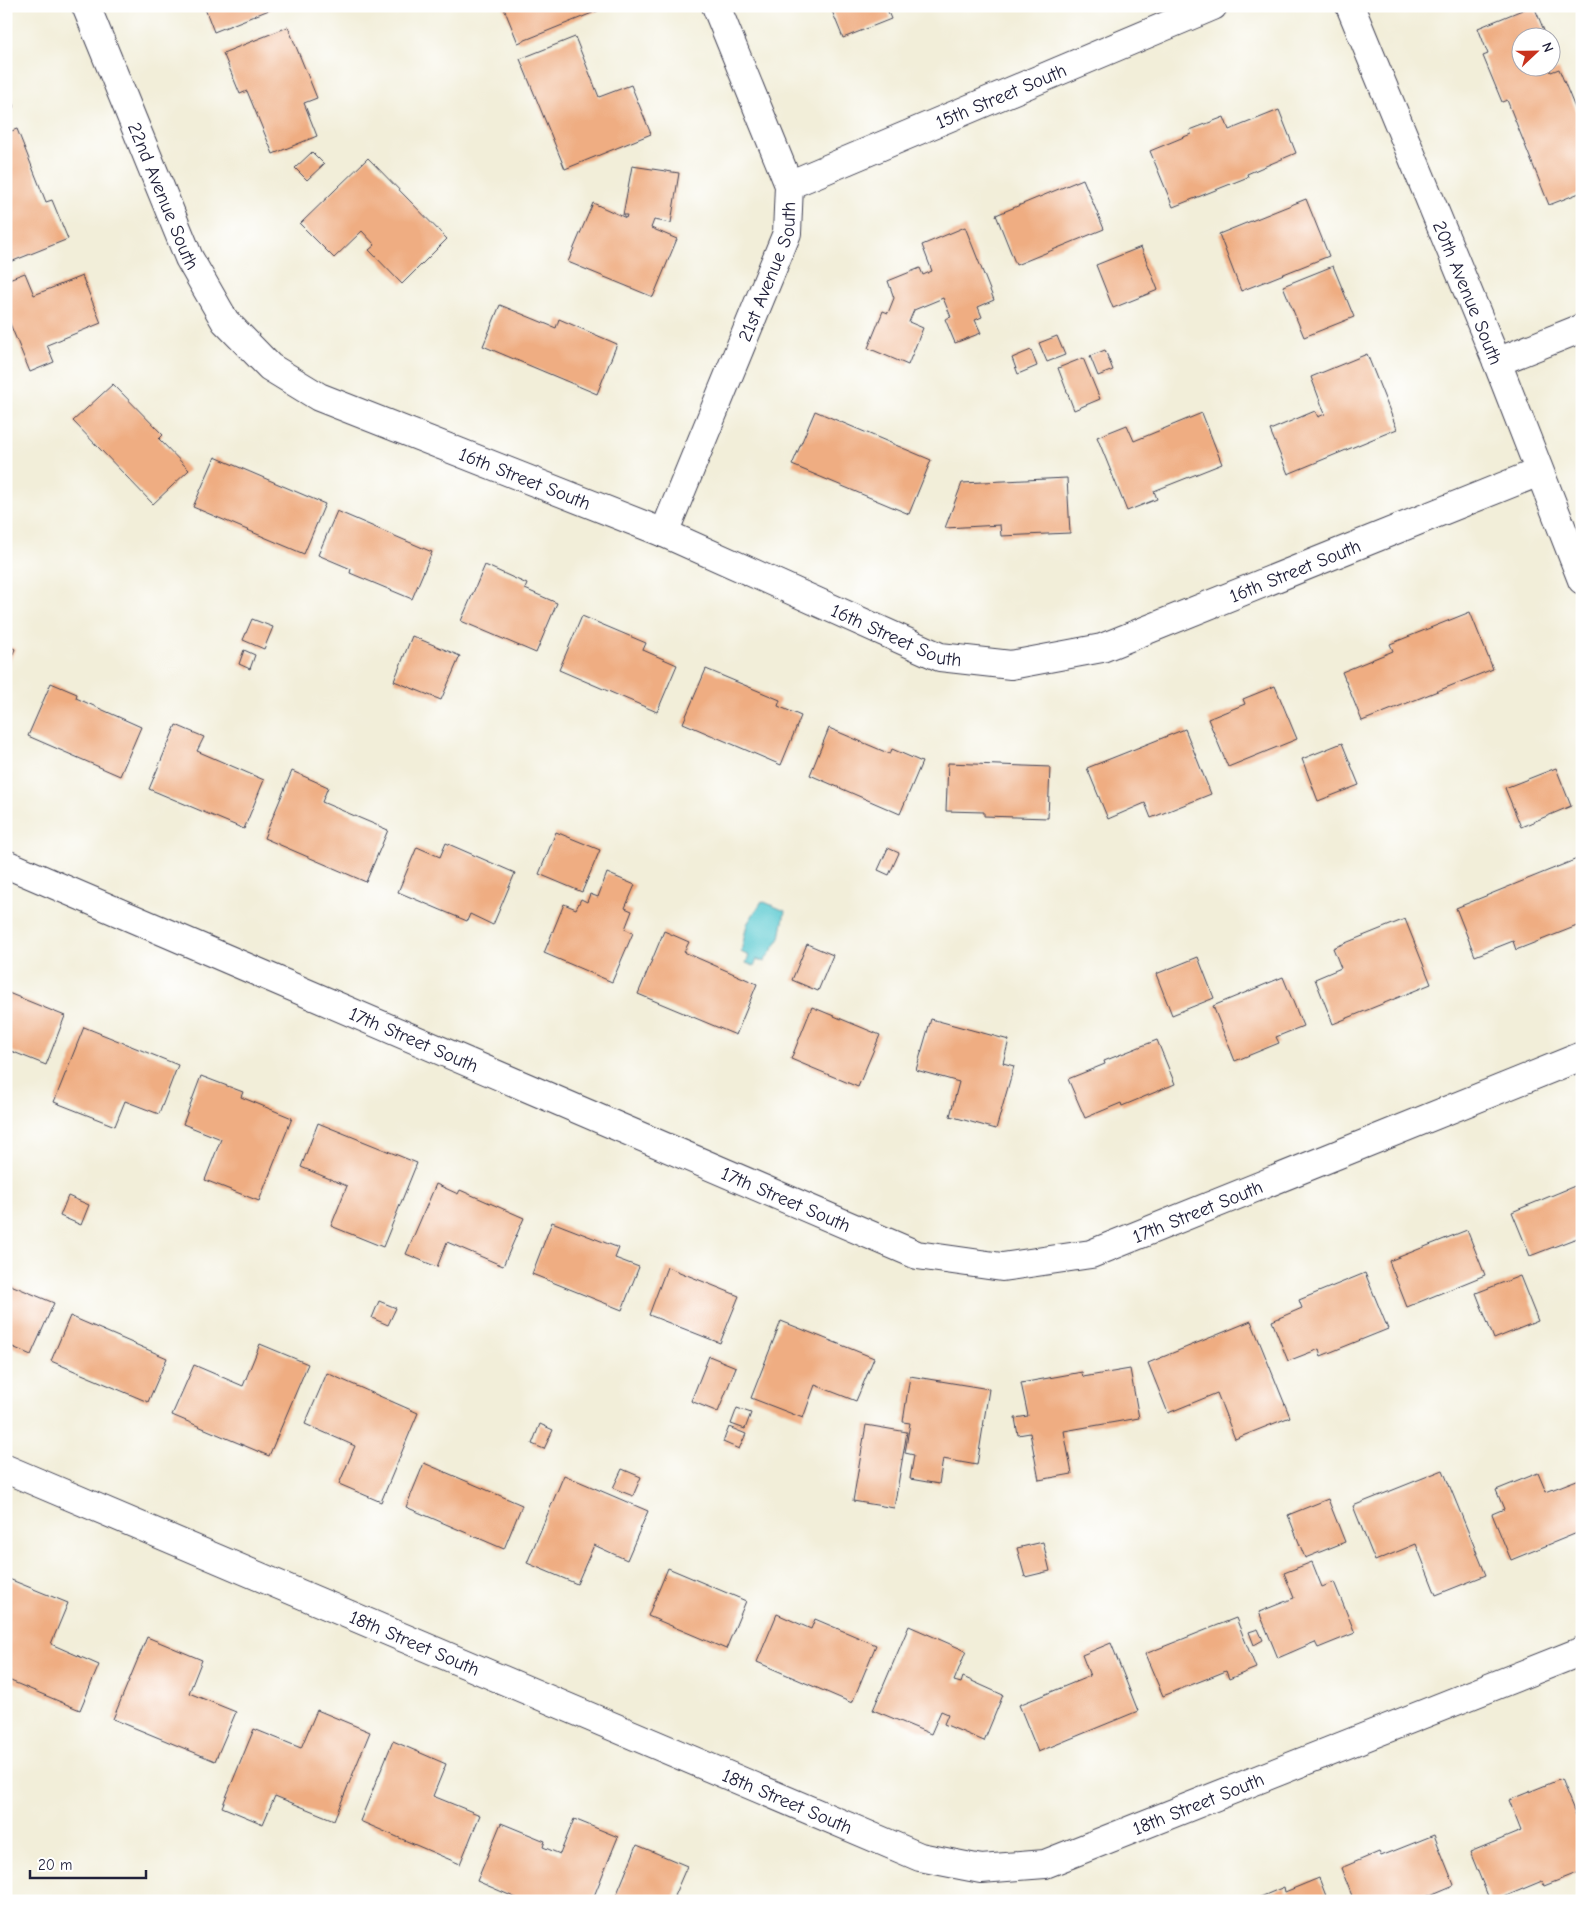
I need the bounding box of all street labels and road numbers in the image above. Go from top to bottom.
street label: 15th Street South [933,59,1070,134]
street label: 22nd Avenue South [123,119,203,274]
street label: 21st Avenue South [734,201,800,345]
street label: 20th Avenue South [1428,218,1507,368]
street label: 16th Street South [456,443,594,515]
street label: 16th Street South [1226,535,1364,608]
street label: 16th Street South [828,600,963,671]
street label: 17th Street South [346,1003,482,1077]
street label: 17th Street South [718,1162,854,1237]
street label: 17th Street South [1130,1176,1266,1248]
street label: 18th Street South [346,1606,483,1681]
street label: 18th Street South [719,1764,855,1839]
street label: 18th Street South [1130,1768,1267,1840]

